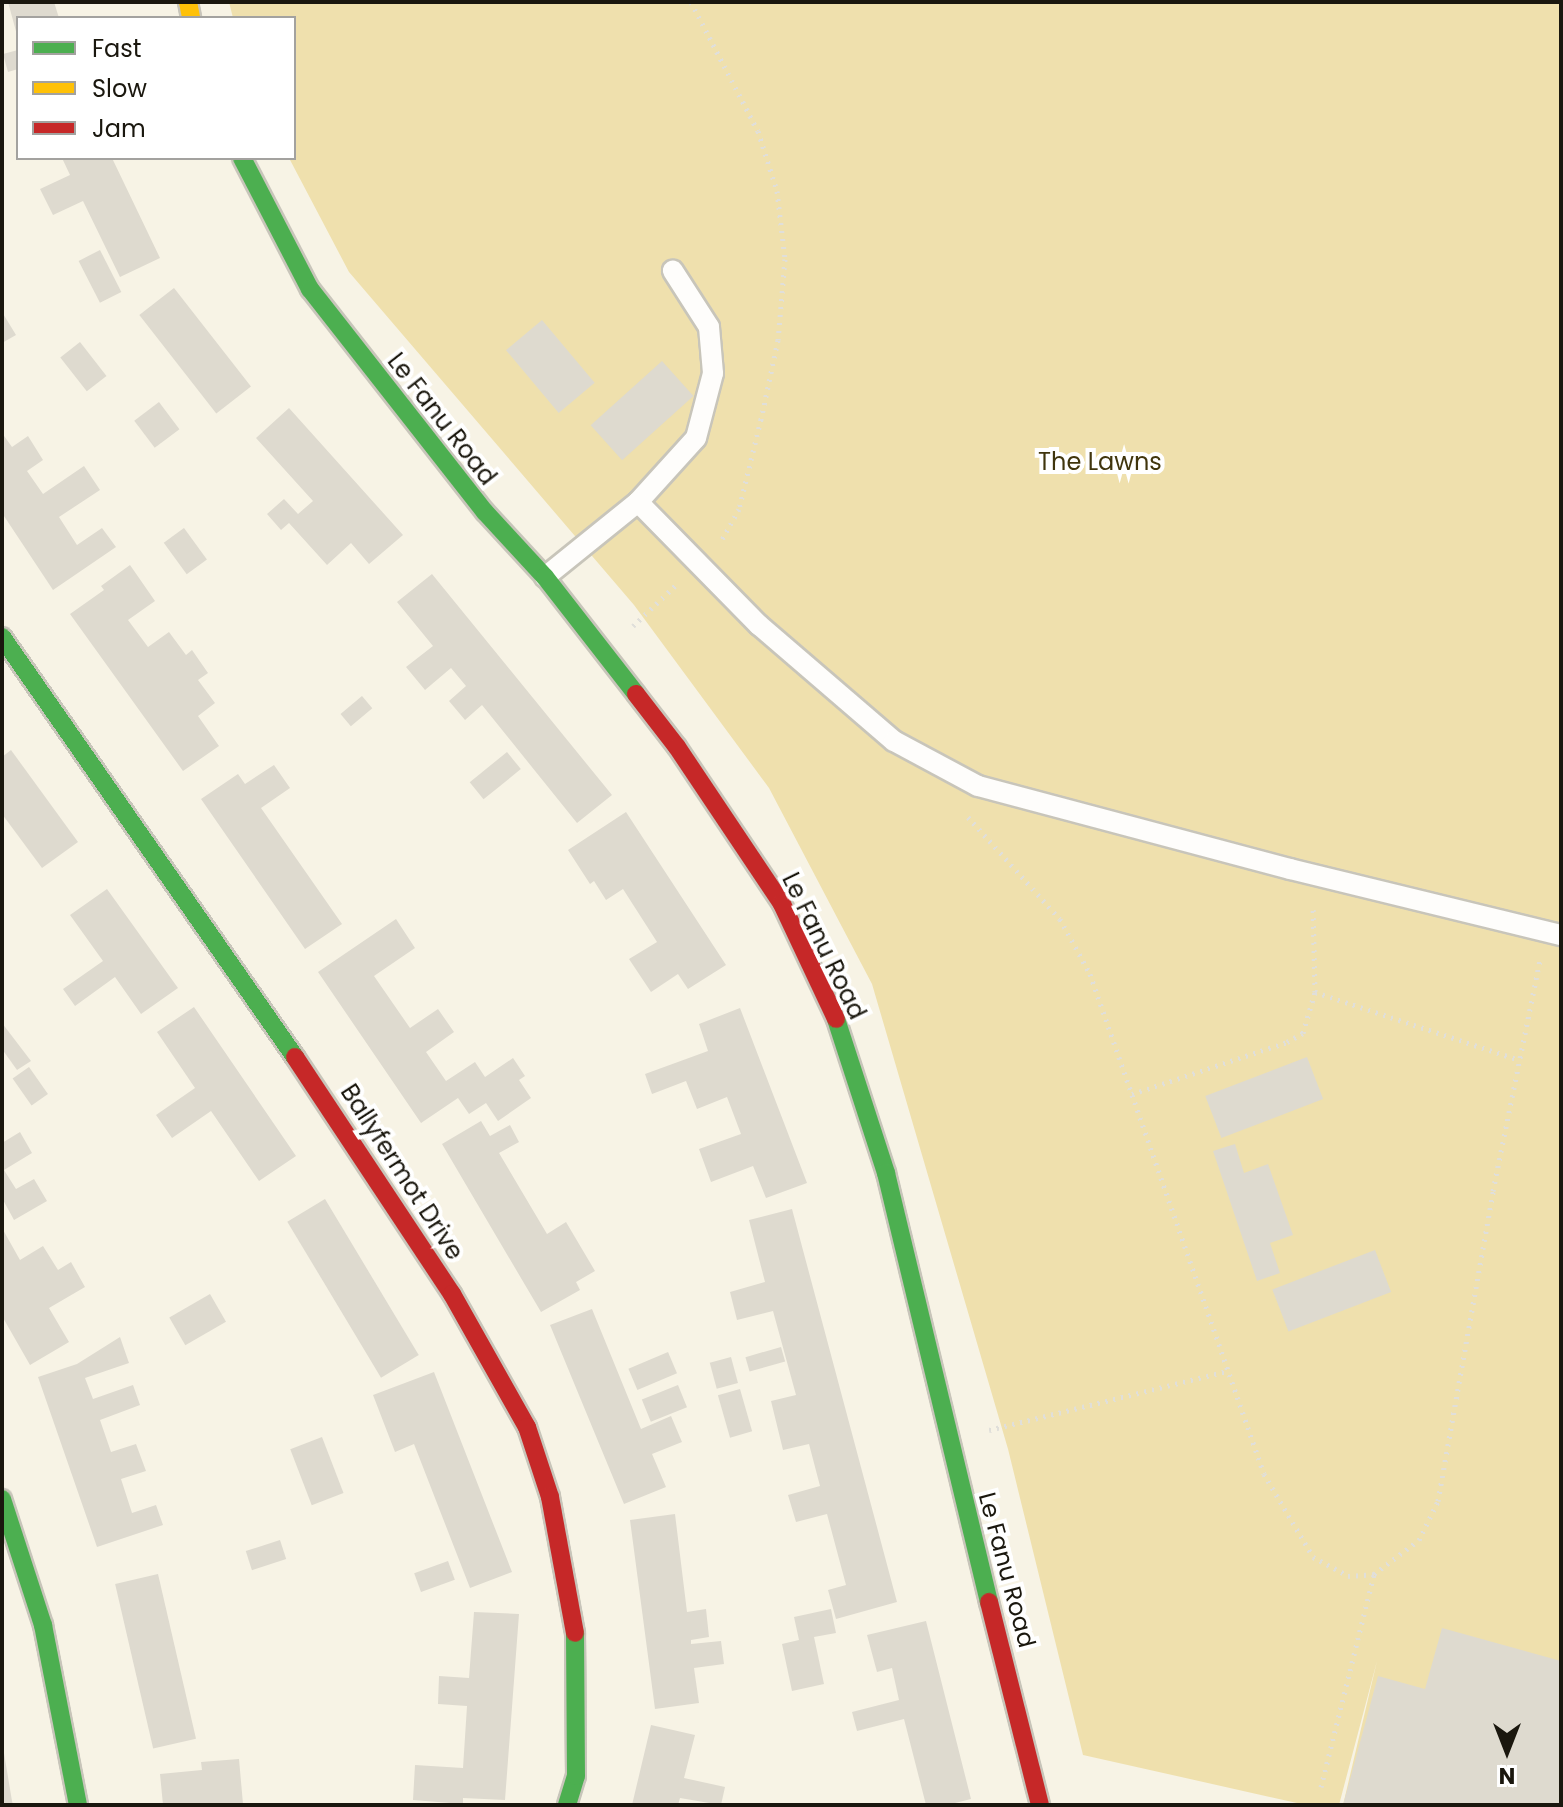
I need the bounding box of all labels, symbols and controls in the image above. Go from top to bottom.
legend [16,16,296,160]
text: Fast [92,32,142,65]
text: Slow [92,72,147,105]
text: Jam [92,112,146,145]
street label: Le Fanu Road [382,347,502,491]
park label: The Lawns [1038,448,1162,476]
street label: Le Fanu Road [776,868,872,1024]
street label: Ballyfermot Drive [335,1079,469,1265]
street label: Le Fanu Road [972,1489,1042,1651]
north arrow [1467,1711,1547,1791]
text: N [1499,1760,1515,1791]

